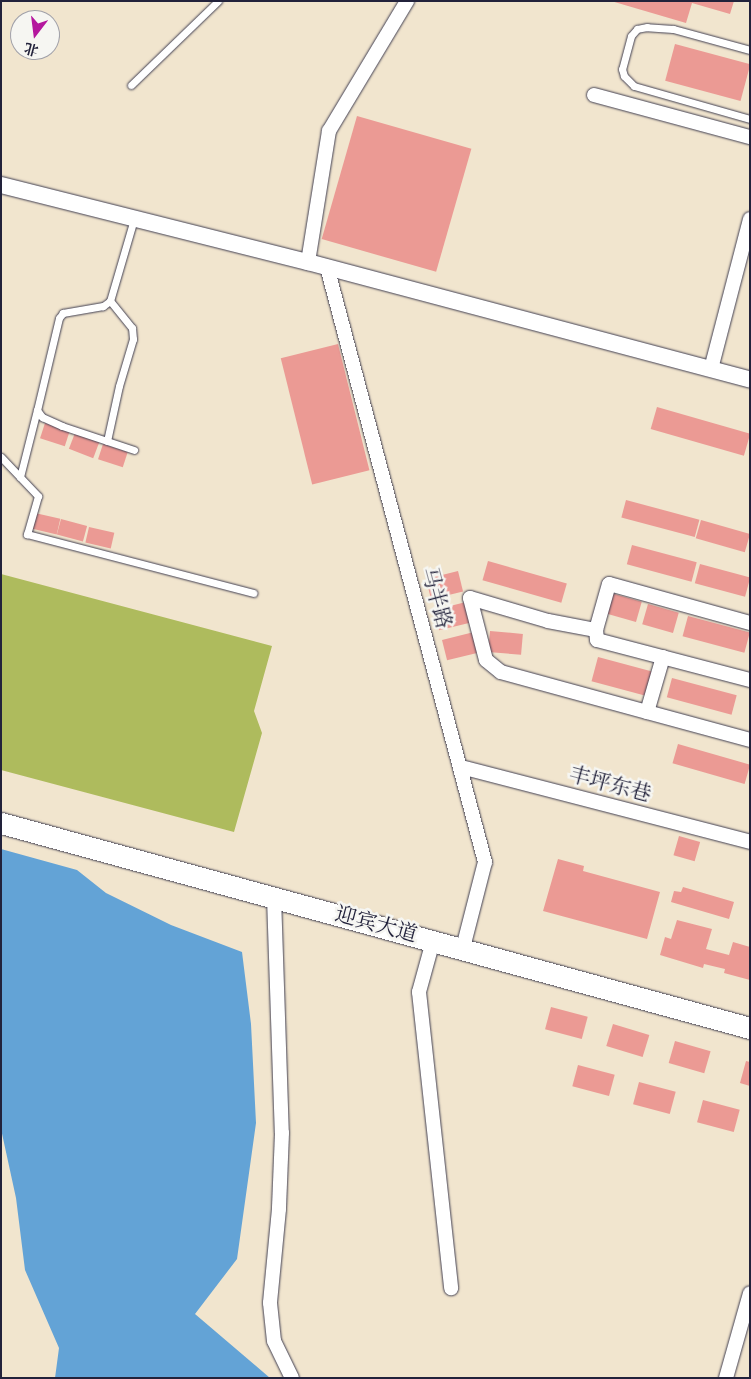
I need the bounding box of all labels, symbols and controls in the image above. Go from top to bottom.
north arrow [10,10,60,60]
text: 北 [22,38,40,60]
street label: 马半路 [416,564,456,632]
street label: 丰坪东巷 [566,762,654,808]
street label: 迎宾大道 [332,902,420,948]

